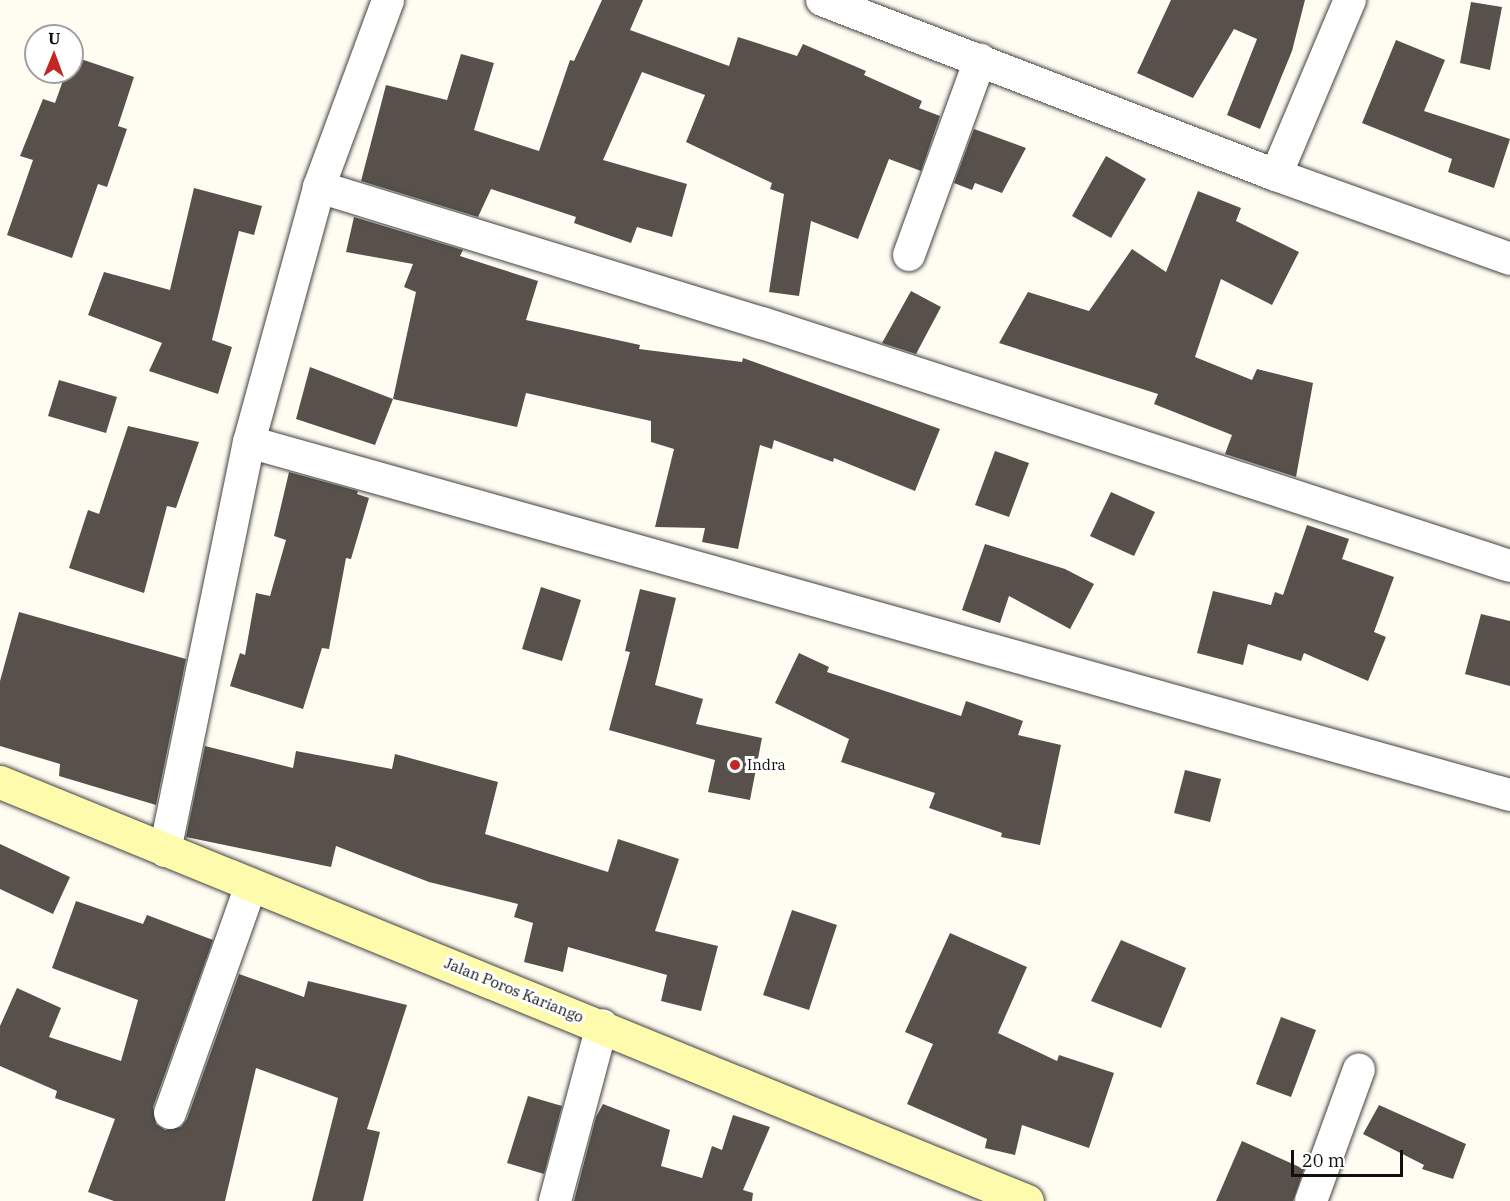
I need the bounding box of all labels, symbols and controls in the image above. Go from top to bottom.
north arrow [24,24,84,84]
text: U [48,28,61,48]
place label: Indra [747,756,786,774]
marker: Indra [728,758,742,772]
street label: Jalan Poros Kariango [442,954,586,1026]
scale bar [1294,1138,1406,1176]
text: 20 m [1302,1149,1345,1172]

